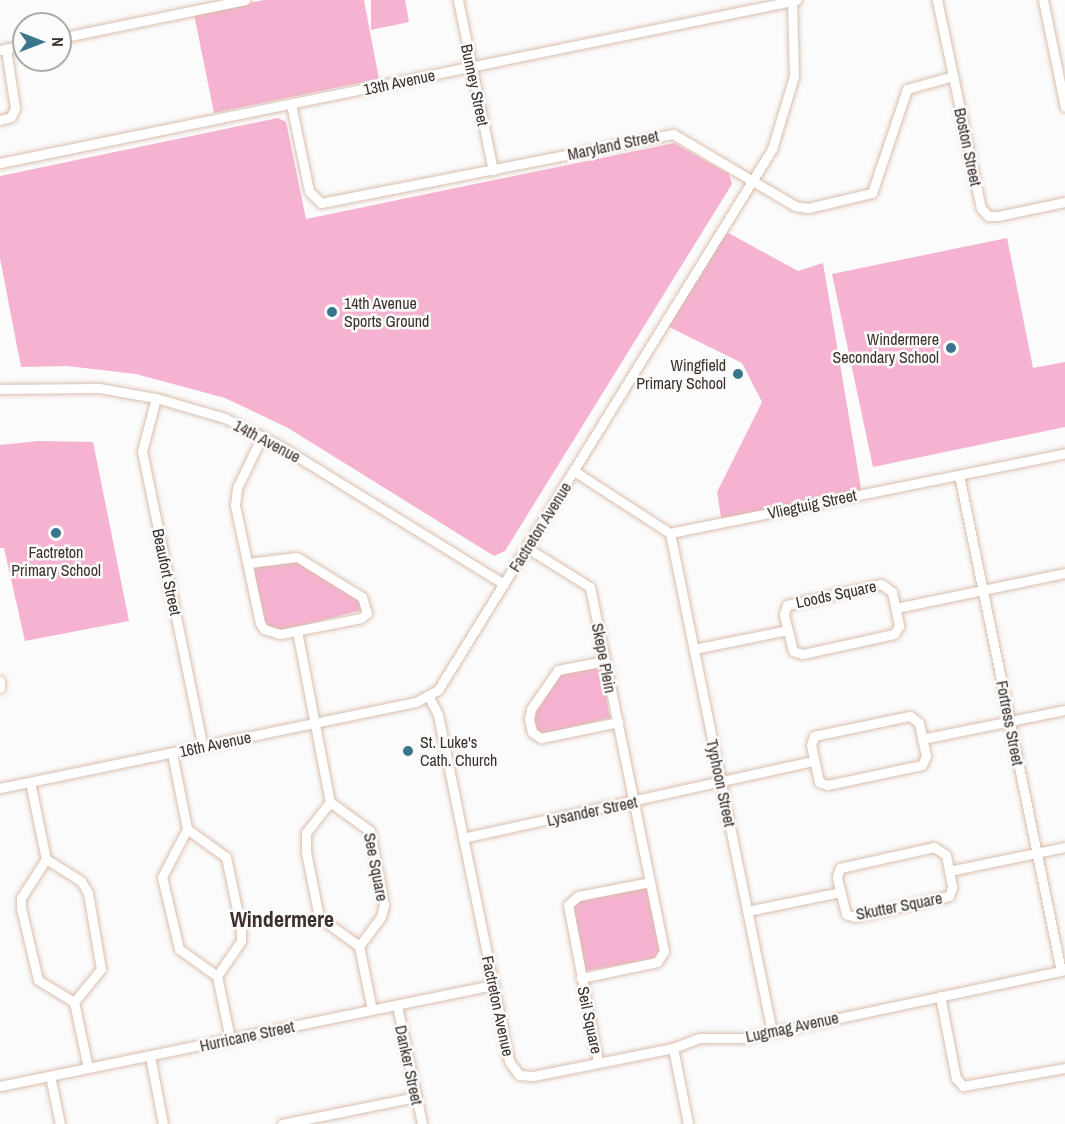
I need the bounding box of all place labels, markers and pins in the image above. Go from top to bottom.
place label: 14th Avenue Sports Ground [344,293,429,331]
marker: 14th Avenue Sports Ground [325,305,339,319]
place label: Windermere Secondary School [833,329,939,367]
marker: Windermere Secondary School [944,341,958,355]
place label: Wingfield Primary School [636,355,726,393]
marker: Wingfield Primary School [731,367,745,381]
marker: Factreton Primary School [49,526,63,540]
place label: Factreton Primary School [11,542,101,580]
place label: St. Luke's Cath. Church [420,732,497,770]
marker: St. Luke's Cath. Church [401,744,415,758]

